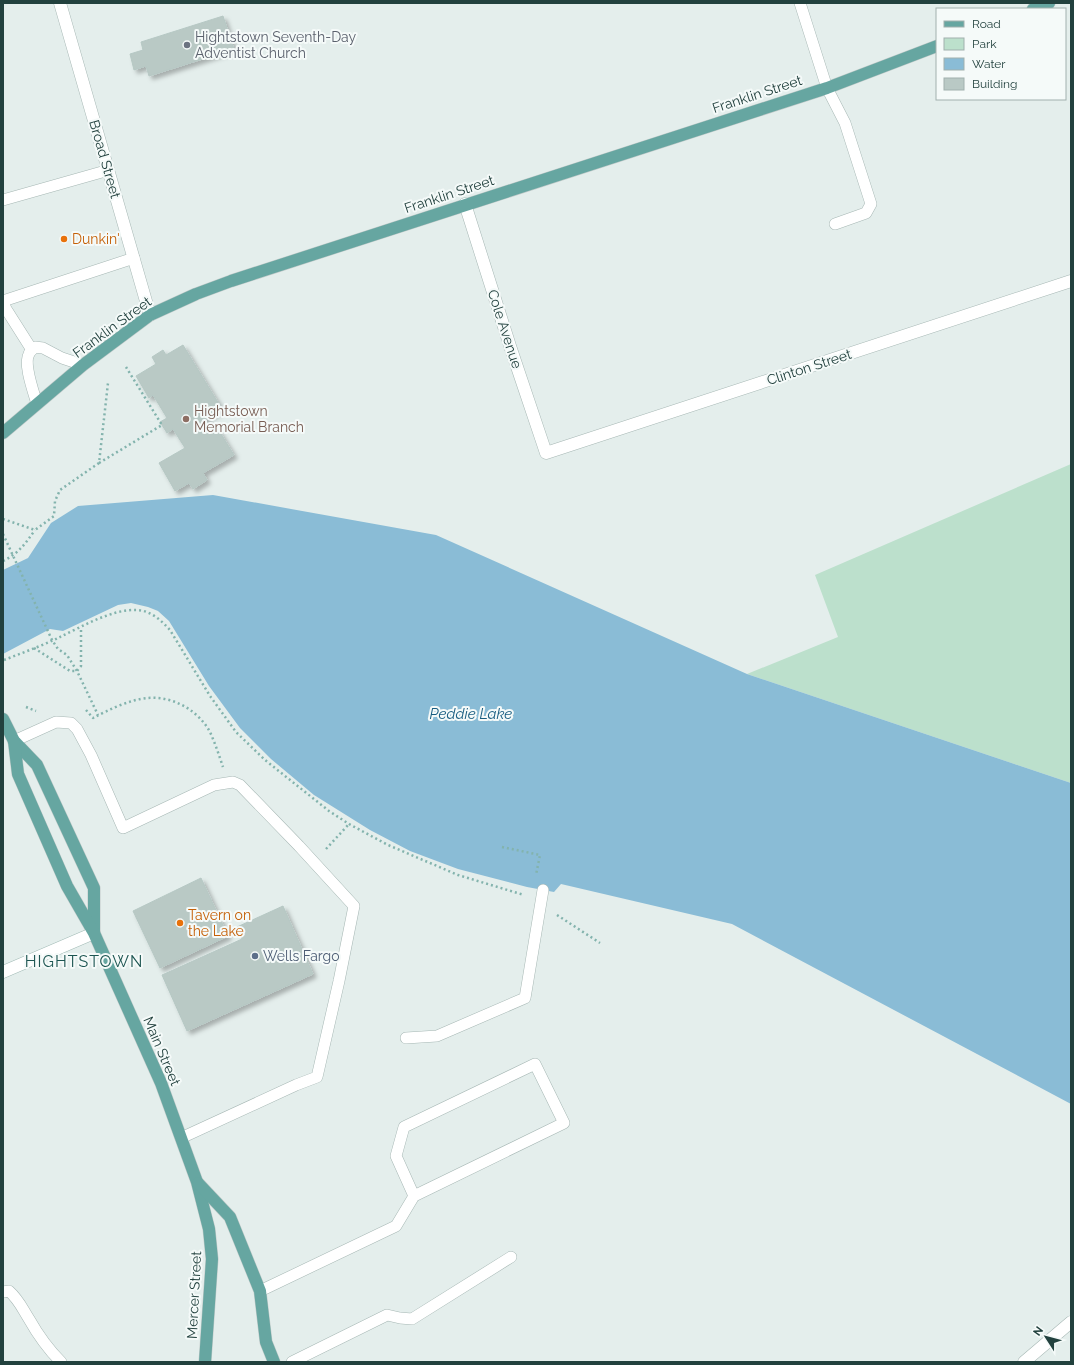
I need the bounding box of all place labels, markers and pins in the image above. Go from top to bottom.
place label: Hightstown Seventh-Day Adventist Church [195,29,357,61]
marker: Hightstown Seventh-Day Adventist Church [182,40,192,50]
place label: Dunkin' [72,231,120,247]
marker: Dunkin' [59,234,69,244]
place label: Hightstown Memorial Branch [194,403,304,435]
marker: Hightstown Memorial Branch [181,414,191,424]
place label: Tavern on the Lake [188,907,251,939]
marker: Tavern on the Lake [175,918,185,928]
place label: Wells Fargo [263,948,340,964]
marker: Wells Fargo [250,951,260,961]

